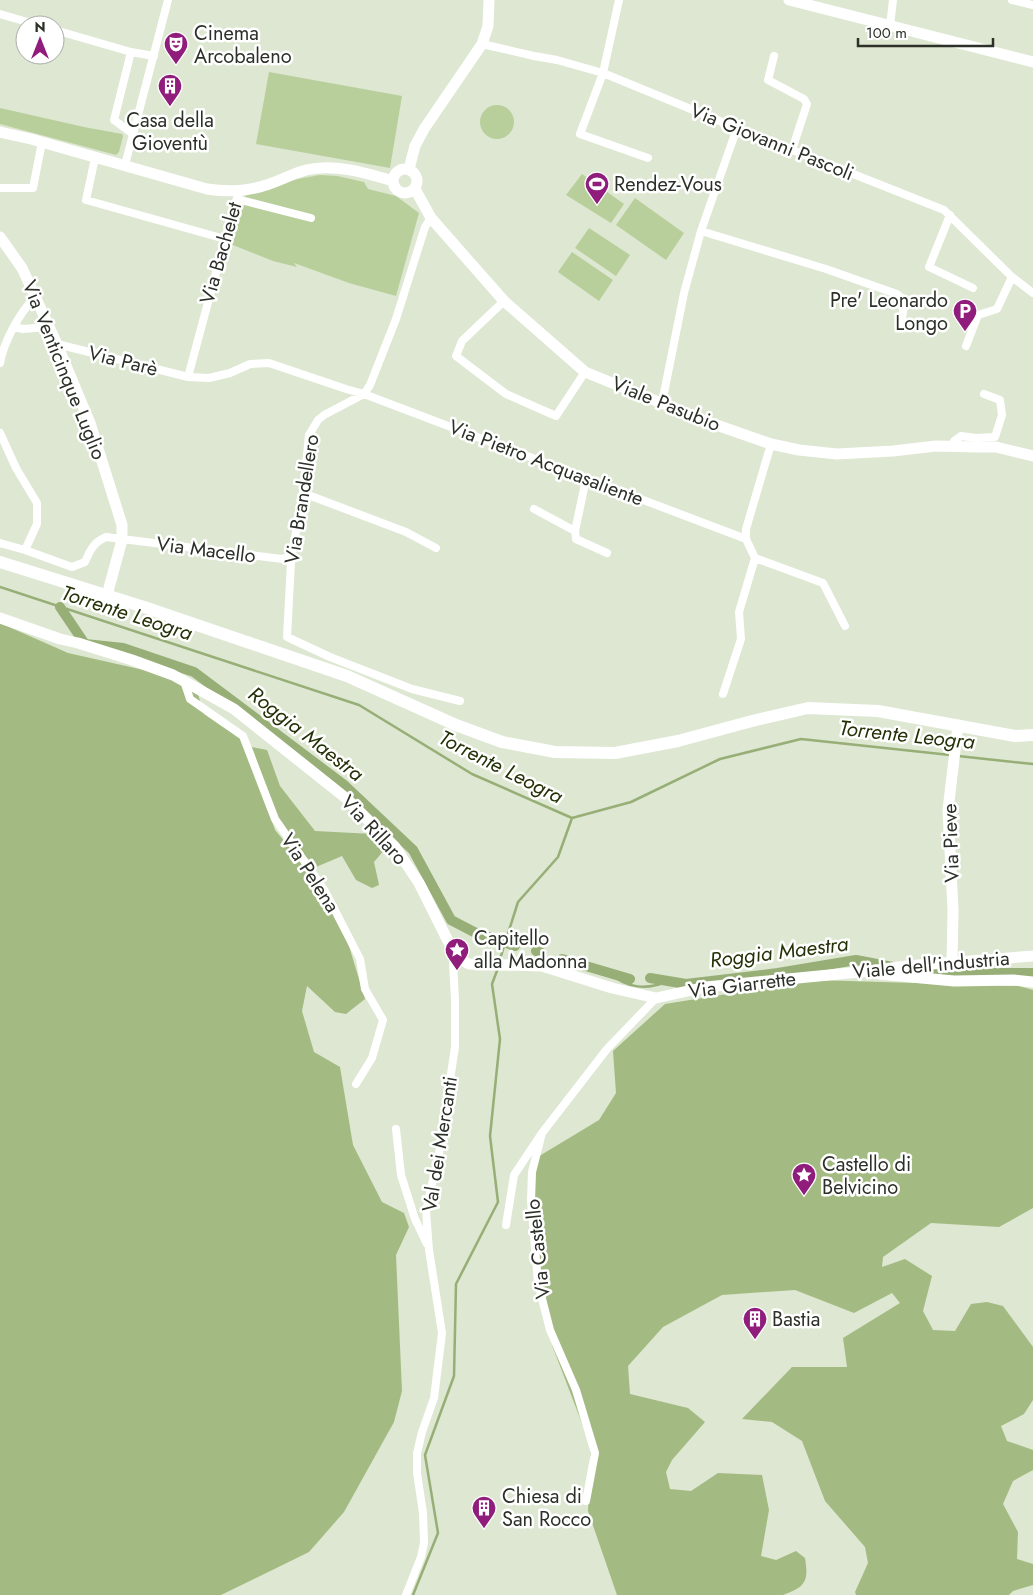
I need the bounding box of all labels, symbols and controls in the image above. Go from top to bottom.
north arrow [15,15,65,65]
scale bar [858,15,993,47]
text: N [34,17,46,37]
place label: Cinema Arcobaleno [194,19,292,71]
text: 100 m [866,22,907,44]
theatre icon: Cinema Arcobaleno [163,31,189,65]
building icon: Casa della Gioventù [157,73,183,107]
street label: Via Giovanni Pascoli [686,96,858,188]
place label: Casa della Gioventù [126,106,214,158]
place label: Rendez-Vous [614,170,722,199]
sports icon: Rendez-Vous [584,171,610,205]
street label: Via Bachelet [193,198,249,307]
street label: Via Venticinque Luglio [15,276,113,464]
place label: Pre' Leonardo Longo [830,286,948,338]
parking icon: Pre' Leonardo Longo [952,298,978,332]
street label: Via Parè [85,338,161,384]
street label: Viale Pasubio [607,369,725,439]
street label: Via Pietro Acquasaliente [444,412,648,514]
street label: Via Brandellero [277,432,327,566]
street label: Via Macello [155,530,257,570]
water label: Torrente Leogra [58,578,197,648]
water label: Roggia Maestra [242,679,370,789]
water label: Torrente Leogra [838,713,977,757]
water label: Torrente Leogra [434,723,569,811]
street label: Via Rillaro [334,788,414,872]
street label: Via Pieve [935,803,967,883]
street label: Via Pelena [273,827,347,919]
place label: Capitello alla Madonna [474,924,587,976]
water label: Roggia Maestra [708,929,850,975]
place icon: Capitello alla Madonna [444,937,470,971]
street label: Viale dell'industria [851,944,1011,986]
street label: Via Giarrette [687,964,797,1006]
street label: Val dei Mercanti [415,1074,465,1214]
place label: Castello di Belvicino [822,1150,911,1202]
place icon: Castello di Belvicino [791,1162,817,1196]
street label: Via Castello [518,1197,558,1301]
place label: Bastia [772,1305,820,1334]
building icon: Bastia [742,1306,768,1340]
place label: Chiesa di San Rocco [502,1482,591,1534]
building icon: Chiesa di San Rocco [471,1495,497,1529]

